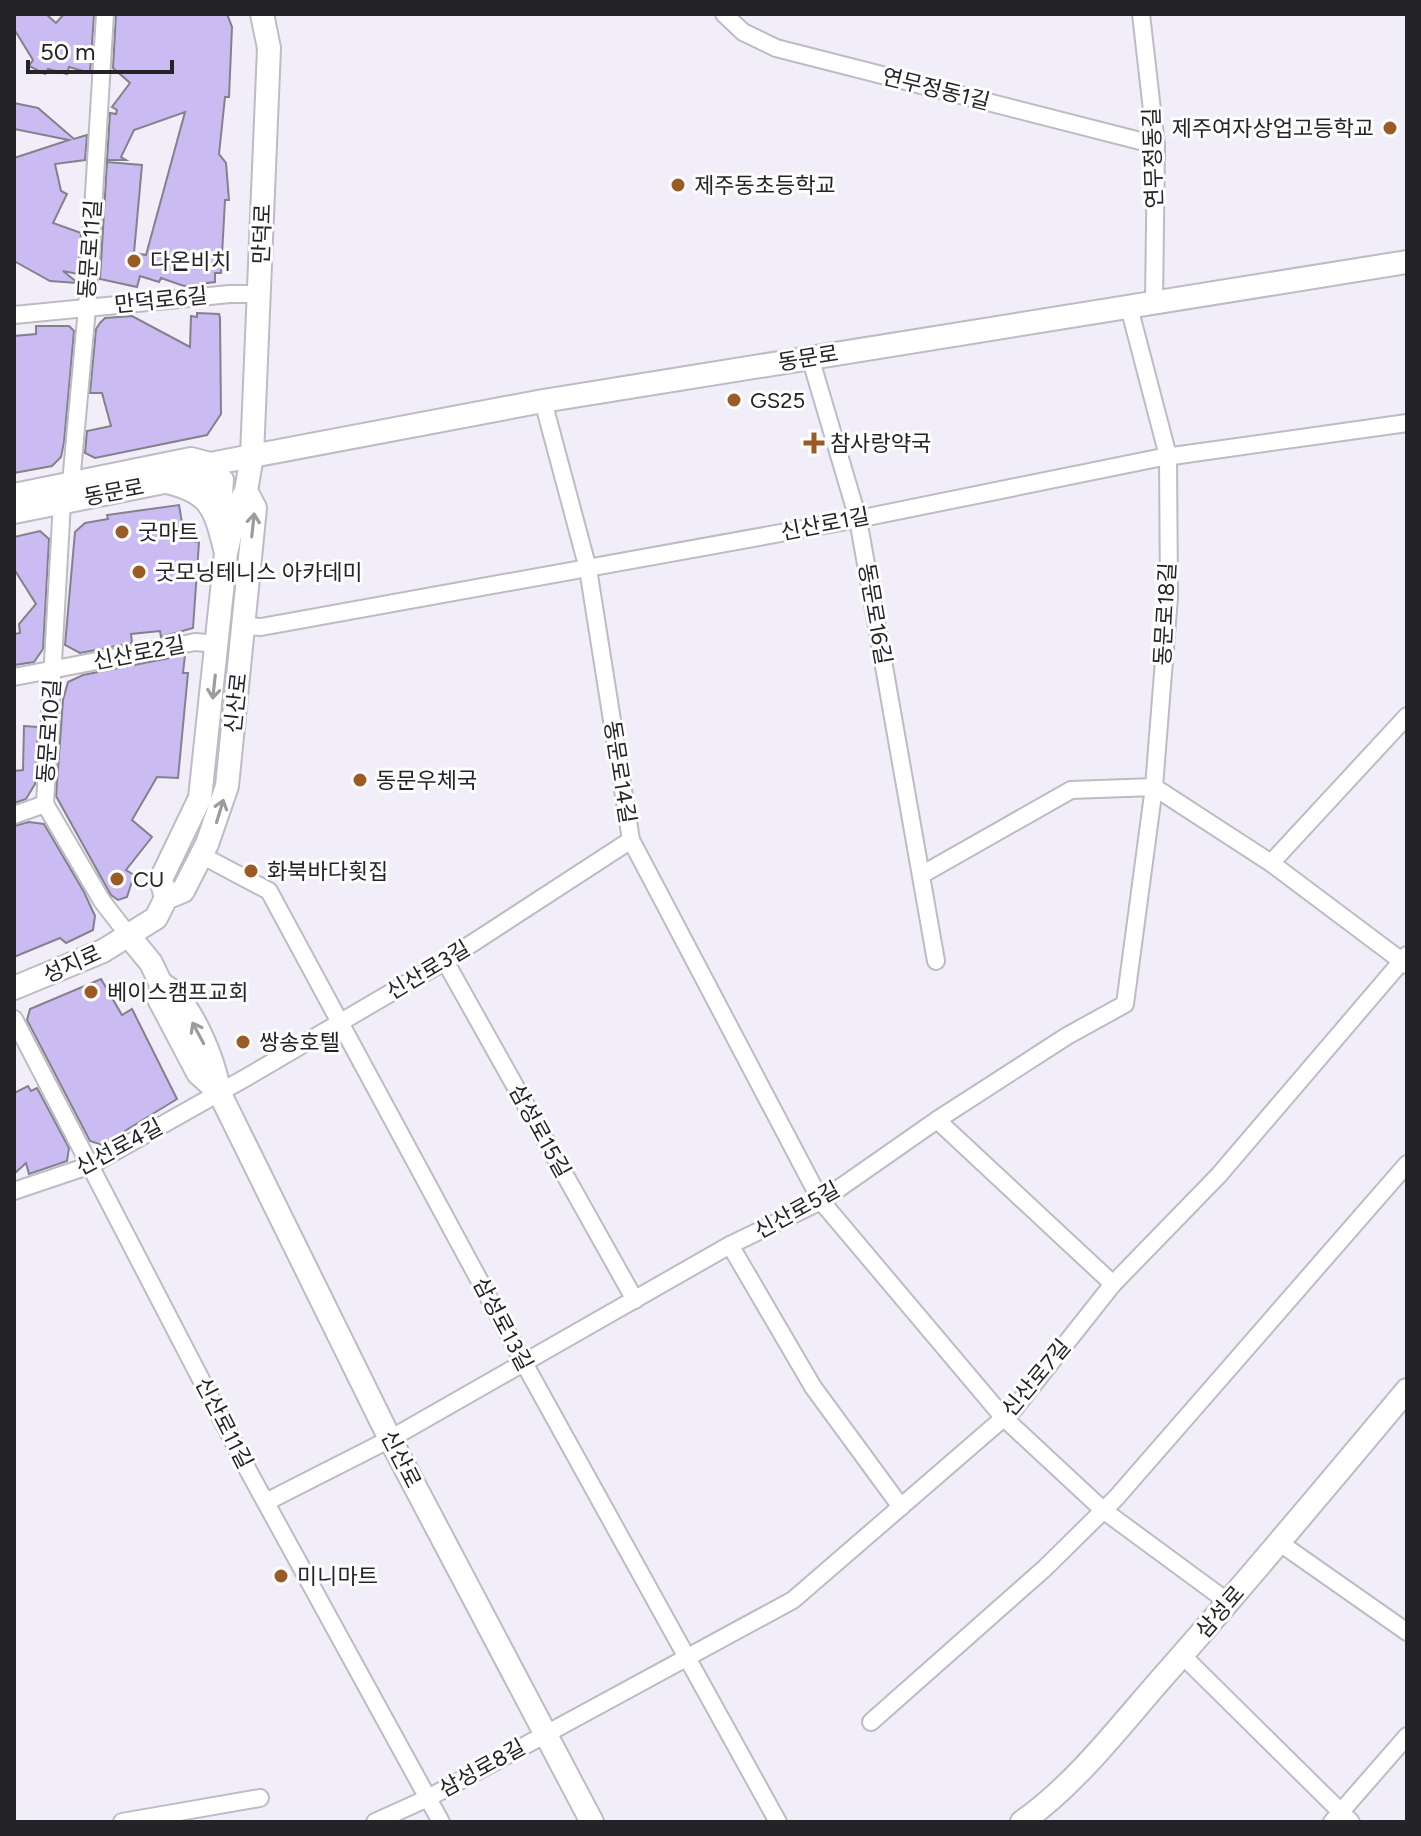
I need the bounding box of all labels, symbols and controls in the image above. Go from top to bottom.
scale bar [28,24,172,74]
text: 50 m [40,37,96,66]
street label: 연무정동1길 [879,63,993,115]
street label: 연무정동길 [1138,107,1168,209]
place label: 제주여자상업고등학교 [1172,115,1374,142]
marker: 제주여자상업고등학교 [1381,119,1399,137]
place label: 제주동초등학교 [694,172,836,199]
marker: 제주동초등학교 [669,176,687,194]
street label: 동문로11길 [73,199,107,299]
street label: 만덕로 [247,203,277,265]
place label: 다온비치 [150,248,231,275]
marker: 다온비치 [125,252,143,270]
street label: 만덕로6길 [113,282,209,318]
street label: 동문로 [776,340,840,376]
place label: GS25 [750,387,805,414]
marker: GS25 [725,391,743,409]
place label: 참사랑약국 [830,430,931,457]
marker: 참사랑약국 [805,434,823,452]
street label: 동문로 [82,473,146,511]
street label: 신산로1길 [778,502,872,546]
one-way arrow [246,512,261,539]
place label: 굿마트 [138,519,199,546]
marker: 굿마트 [113,523,131,541]
place label: 굿모닝테니스 아카데미 [155,559,363,586]
street label: 동문로16길 [853,561,897,667]
street label: 동문로18길 [1149,562,1181,666]
marker: 굿모닝테니스 아카데미 [130,563,148,581]
street label: 신산로2길 [91,631,187,675]
street label: 신산로 [219,671,253,735]
one-way arrow [206,673,221,700]
street label: 동문로10길 [32,678,66,784]
street label: 동문로14길 [599,719,641,825]
place label: 동문우체국 [376,767,477,794]
marker: 동문우체국 [351,771,369,789]
one-way arrow [214,799,228,824]
place label: 화북바다횟집 [267,858,388,885]
marker: 화북바다횟집 [242,862,260,880]
place label: CU [133,866,164,893]
marker: CU [108,870,126,888]
street label: 신산로3길 [381,934,475,1006]
street label: 성지로 [39,939,105,989]
place label: 베이스캠프교회 [107,979,249,1006]
marker: 베이스캠프교회 [82,983,100,1001]
one-way arrow [189,1021,205,1045]
place label: 쌍송호텔 [259,1029,340,1056]
marker: 쌍송호텔 [234,1033,252,1051]
street label: 삼성로15길 [503,1080,577,1182]
street label: 신선로4길 [71,1113,167,1181]
street label: 신산로5길 [750,1175,844,1245]
street label: 삼성로13길 [467,1273,539,1375]
street label: 신산로7길 [996,1334,1076,1422]
street label: 신산로11길 [189,1373,259,1473]
street label: 신산로 [375,1426,427,1492]
place label: 미니마트 [297,1563,378,1590]
marker: 미니마트 [272,1567,290,1585]
street label: 삼성로 [1190,1580,1250,1644]
street label: 삼성로8길 [434,1733,530,1803]

